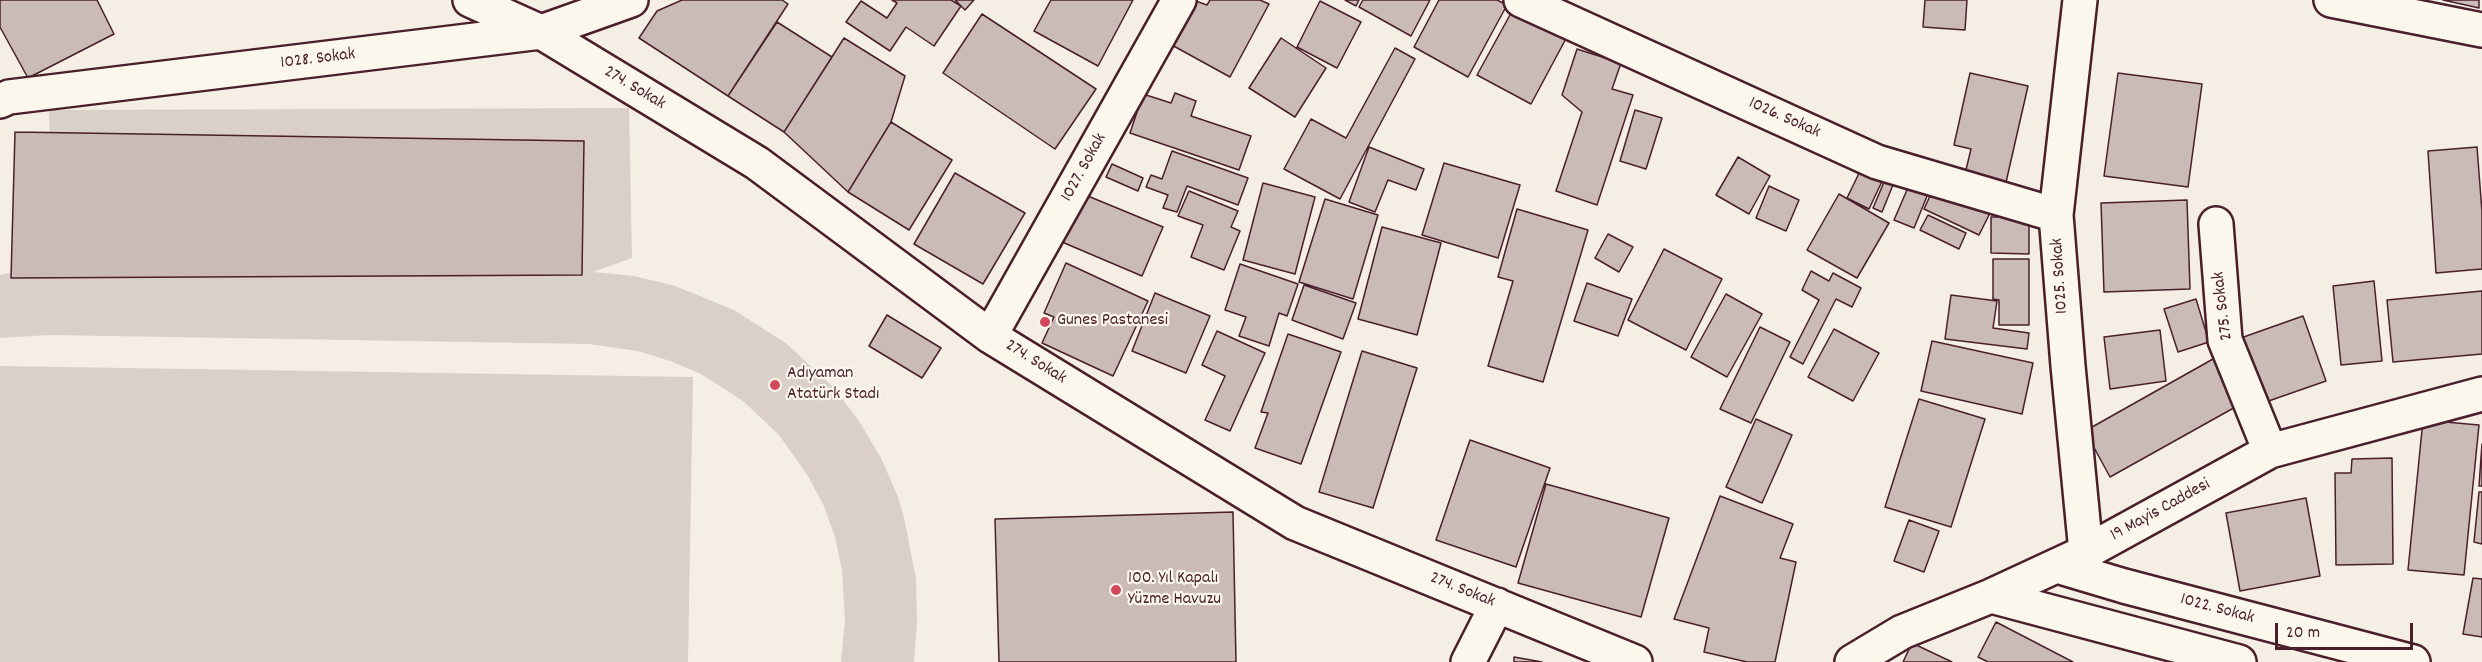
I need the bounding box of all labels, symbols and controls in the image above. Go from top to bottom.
street label: 1028. Sokak [279,45,357,75]
street label: 274. Sokak [599,62,669,116]
street label: 1026. Sokak [1745,94,1823,144]
street label: 1027. Sokak [1057,130,1113,206]
street label: 1025. Sokak [2048,237,2074,315]
street label: 275. Sokak [2209,270,2239,342]
place label: Gunes Pastanesi [1057,311,1168,333]
marker: Gunes Pastanesi [1038,315,1052,329]
street label: 274. Sokak [1000,336,1070,390]
place label: Adıyaman Atatürk Stadı [787,364,879,406]
marker: Adıyaman Atatürk Stadı [768,378,782,392]
street label: 19 Mayis Caddesi [2107,475,2215,547]
street label: 274. Sokak [1426,568,1498,614]
place label: 100. Yıl Kapalı Yüzme Havuzu [1128,569,1221,612]
marker: 100. Yıl Kapalı Yüzme Havuzu [1109,583,1123,597]
street label: 1022. Sokak [2178,590,2256,630]
scale bar [2278,611,2416,649]
text: 20 m [2286,621,2320,646]

